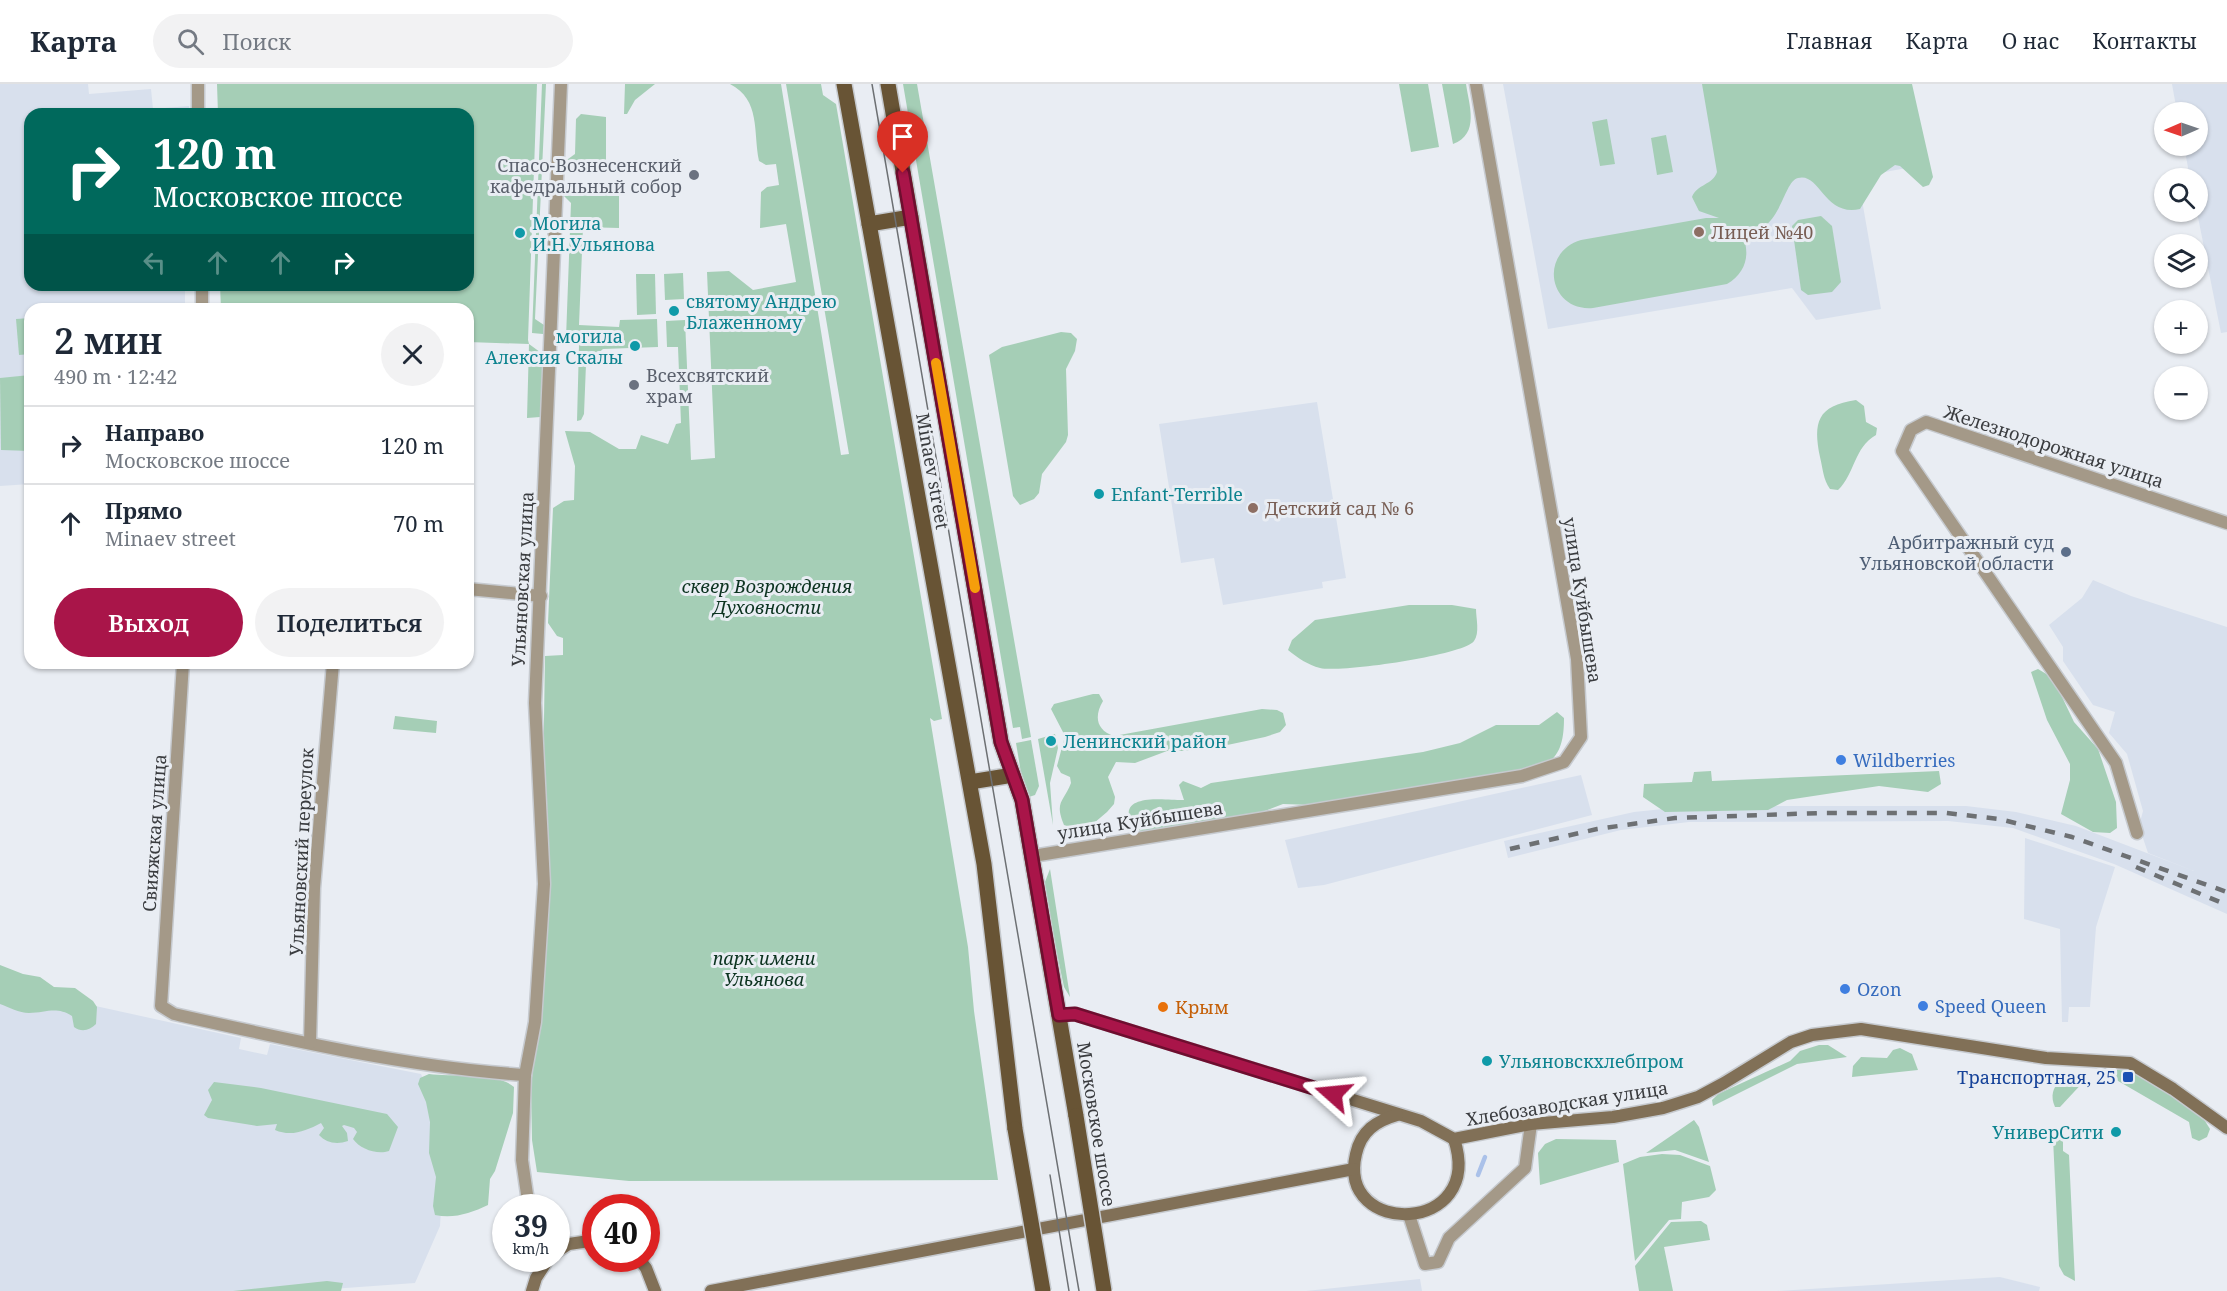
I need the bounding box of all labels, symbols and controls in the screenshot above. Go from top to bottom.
search box [153,14,573,68]
text: Карта [30,22,117,60]
icon: search [174,25,207,58]
text: Поиск [222,26,291,56]
text: Главная [1786,27,1873,55]
text: Карта [1906,27,1969,55]
text: О нас [2002,27,2059,55]
text: Контакты [2092,27,2197,55]
north arrow [2154,102,2208,156]
map controls [2154,102,2208,420]
pin [877,111,928,173]
icon: arrive [886,120,919,153]
text: 120 m [153,124,277,181]
icon: right [54,132,132,210]
place label: Спасо-Вознесенский кафедральный собор [490,153,682,198]
marker: Спасо-Вознесенский кафедральный собор [687,168,701,182]
button: search [2154,168,2208,222]
text: Московское шоссе [153,178,403,215]
place label: Могила И.Н.Ульянова [532,211,655,256]
place label: Лицей №40 [1711,220,1813,244]
marker: Лицей №40 [1692,225,1706,239]
marker: Могила И.Н.Ульянова [513,226,527,240]
button: layers [2154,234,2208,288]
icon: left [138,246,171,279]
icon: ahead [201,246,234,279]
icon: ahead [264,246,297,279]
icon: right [327,246,360,279]
place label: святому Андрею Блаженному [686,289,837,334]
button: + [2154,300,2208,354]
marker: святому Андрею Блаженному [667,304,681,318]
text: 2 мин [54,316,163,365]
button: close [381,323,444,386]
place label: могила Алексия Скалы [485,324,623,369]
marker: могила Алексия Скалы [628,339,642,353]
text: 490 m · 12:42 [54,363,177,390]
place label: Всехсвятский храм [646,363,769,408]
button: − [2154,366,2208,420]
marker: Всехсвятский храм [627,378,641,392]
street label: Железнодорожная улица [1940,399,2167,493]
street label: Minaev street [911,411,955,531]
text: Направо [105,417,204,447]
icon: right [54,429,87,462]
text: 120 m [381,430,444,460]
text: Московское шоссе [105,447,290,474]
place label: Enfant-Terrible [1111,482,1243,506]
marker: Enfant-Terrible [1092,487,1106,501]
street label: Ульяновская улица [505,491,539,667]
text: Прямо [105,495,182,525]
place label: Детский сад № 6 [1265,496,1414,520]
marker: Детский сад № 6 [1246,501,1260,515]
icon: ahead [54,507,87,540]
text: 70 m [393,508,444,538]
street label: улица Куйбышева [1558,515,1608,685]
text: Minaev street [105,525,236,552]
place label: Арбитражный суд Ульяновской области [1859,530,2054,575]
marker: Арбитражный суд Ульяновской области [2059,545,2073,559]
park label: сквер Возрождения Духовности [682,574,852,619]
button: Выход [54,588,243,657]
button: Поделиться [255,588,444,657]
place label: Ленинский район [1063,729,1227,753]
marker: Ленинский район [1044,734,1058,748]
street label: Ульяновский переулок [284,747,318,957]
place label: Wildberries [1853,748,1955,772]
street label: Свияжская улица [137,753,171,913]
marker: Wildberries [1834,753,1848,767]
street label: улица Куйбышева [1055,795,1225,845]
park label: парк имени Ульянова [713,946,816,991]
place label: Ozon [1857,977,1902,1001]
marker: Ozon [1838,982,1852,996]
place label: Speed Queen [1935,994,2047,1018]
place label: Крым [1175,995,1229,1019]
marker: Speed Queen [1916,999,1930,1013]
marker: Крым [1156,1000,1170,1014]
street label: Московское шоссе [1072,1040,1122,1208]
place label: Ульяновскхлебпром [1499,1049,1684,1073]
marker: Ульяновскхлебпром [1480,1054,1494,1068]
position arrow [1301,1062,1365,1126]
place label: Транспортная, 25 [1957,1065,2116,1089]
marker: Транспортная, 25 [2121,1070,2135,1084]
street label: Хлебозаводская улица [1464,1075,1670,1131]
place label: УниверСити [1992,1120,2104,1144]
marker: УниверСити [2109,1125,2123,1139]
speed limit sign: 40 [582,1194,660,1272]
text: 39 [514,1205,548,1246]
text: km/h [513,1238,549,1258]

